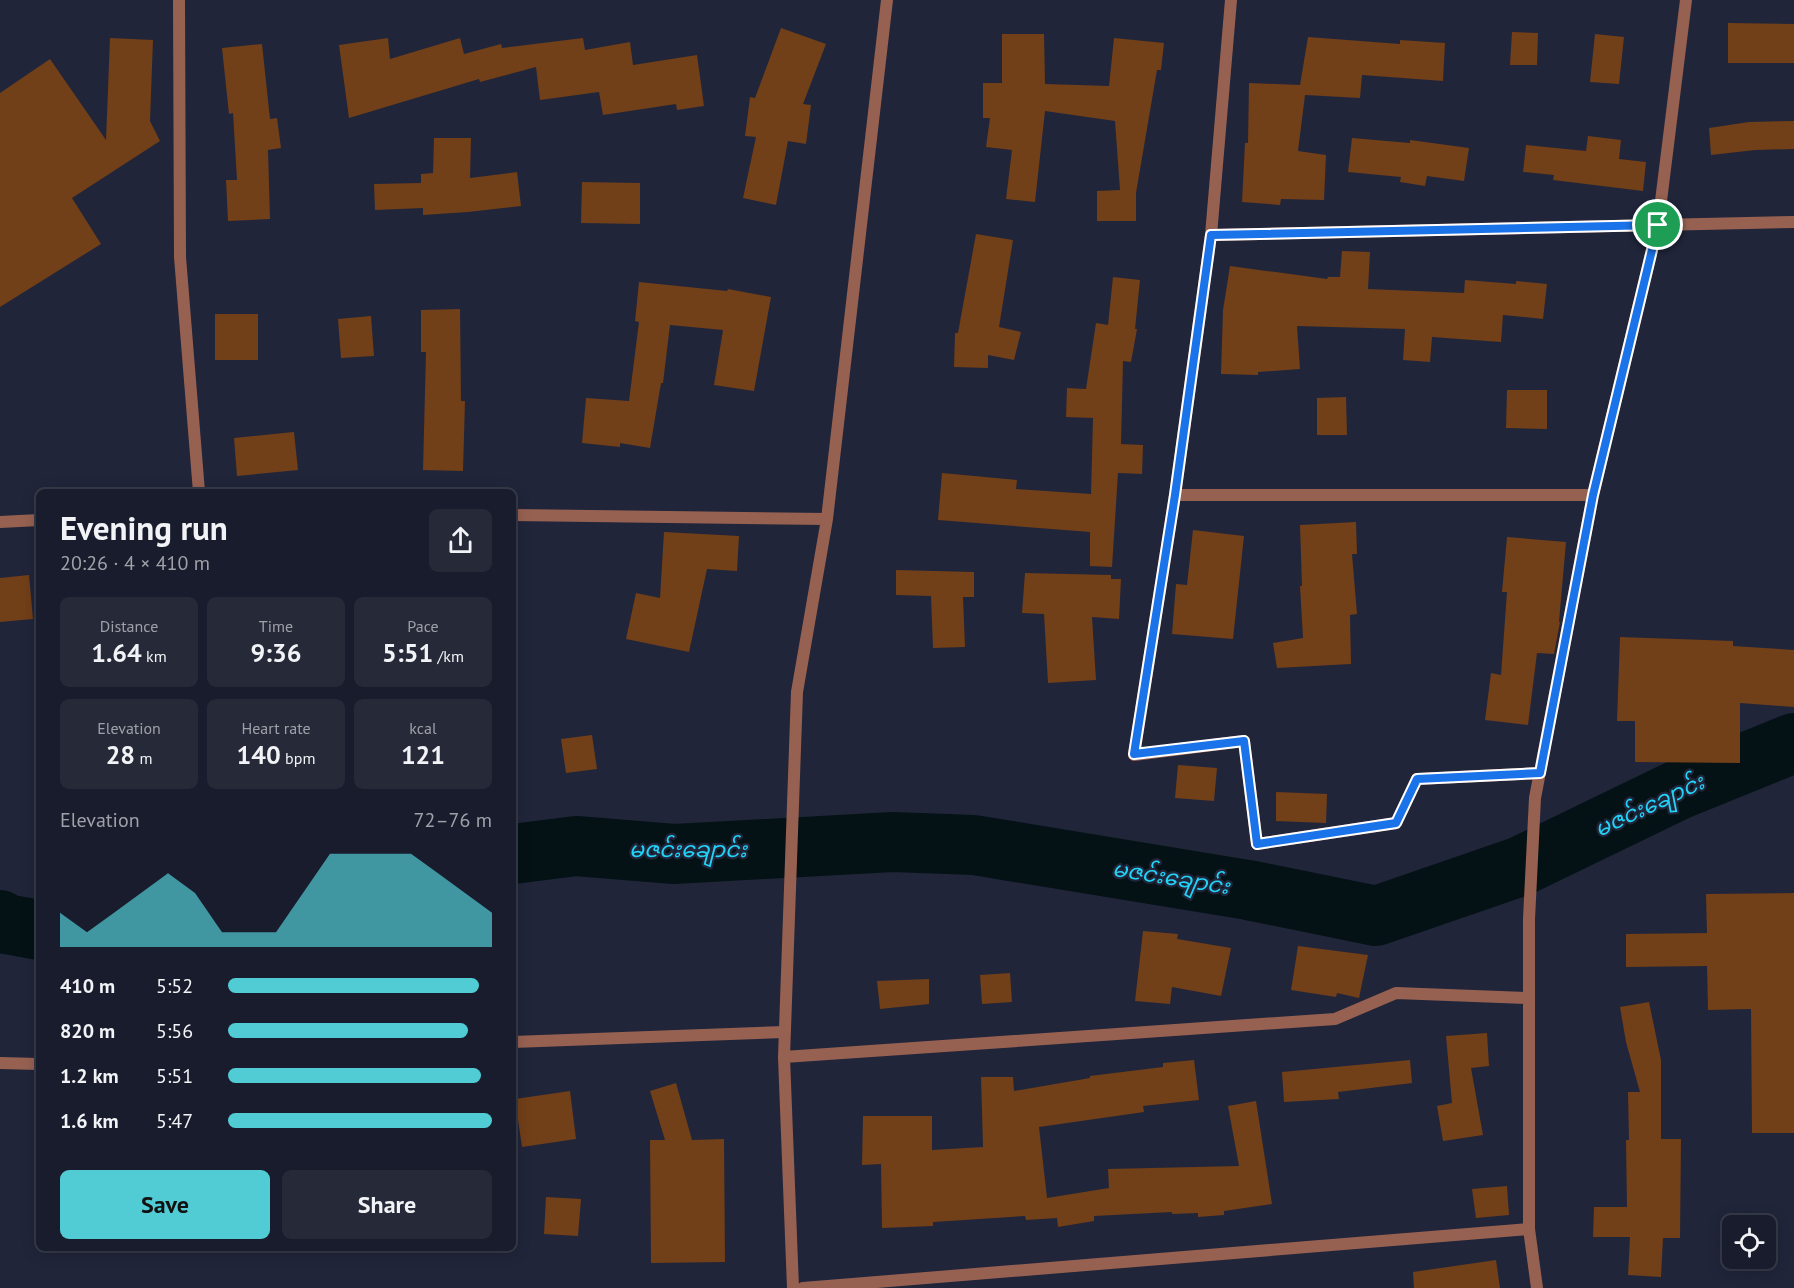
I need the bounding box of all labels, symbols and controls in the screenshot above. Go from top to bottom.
pin [1632,199,1683,250]
icon: arrive [1641,208,1674,241]
text: Evening run [60,506,228,549]
button: share [429,509,492,572]
text: 20:26 · 4 × 410 m [60,550,210,576]
text: Distance [100,616,158,636]
text: Time [259,616,293,636]
text: Pace [407,616,439,636]
text: 1.64 [91,636,142,669]
text: 9:36 [250,636,302,669]
text: 5:51 [382,636,433,669]
text: km [142,646,167,666]
text: /km [433,646,464,666]
text: Elevation [97,718,161,738]
text: Heart rate [241,718,311,738]
text: kcal [409,718,437,738]
text: 28 [106,738,135,771]
text: 140 [237,738,281,771]
text: 121 [401,738,445,771]
text: m [135,748,152,768]
text: bpm [281,748,315,768]
water label: မဇင်းချောင်း [1589,766,1712,847]
text: Elevation [60,807,140,833]
text: 72–76 m [414,807,492,833]
water label: မဇင်းချောင်း [629,834,748,868]
water label: မဇင်းချောင်း [1110,853,1233,905]
text: 410 m [60,973,115,999]
text: 5:52 [156,973,193,999]
text: 820 m [60,1018,115,1044]
text: 5:56 [156,1018,193,1044]
text: 1.2 km [60,1063,119,1089]
text: 5:51 [156,1063,193,1089]
text: 1.6 km [60,1108,119,1134]
text: 5:47 [156,1108,193,1134]
button: Save [60,1170,270,1239]
button: Share [282,1170,492,1239]
map controls [1722,1215,1776,1269]
button: locate [1722,1215,1776,1269]

